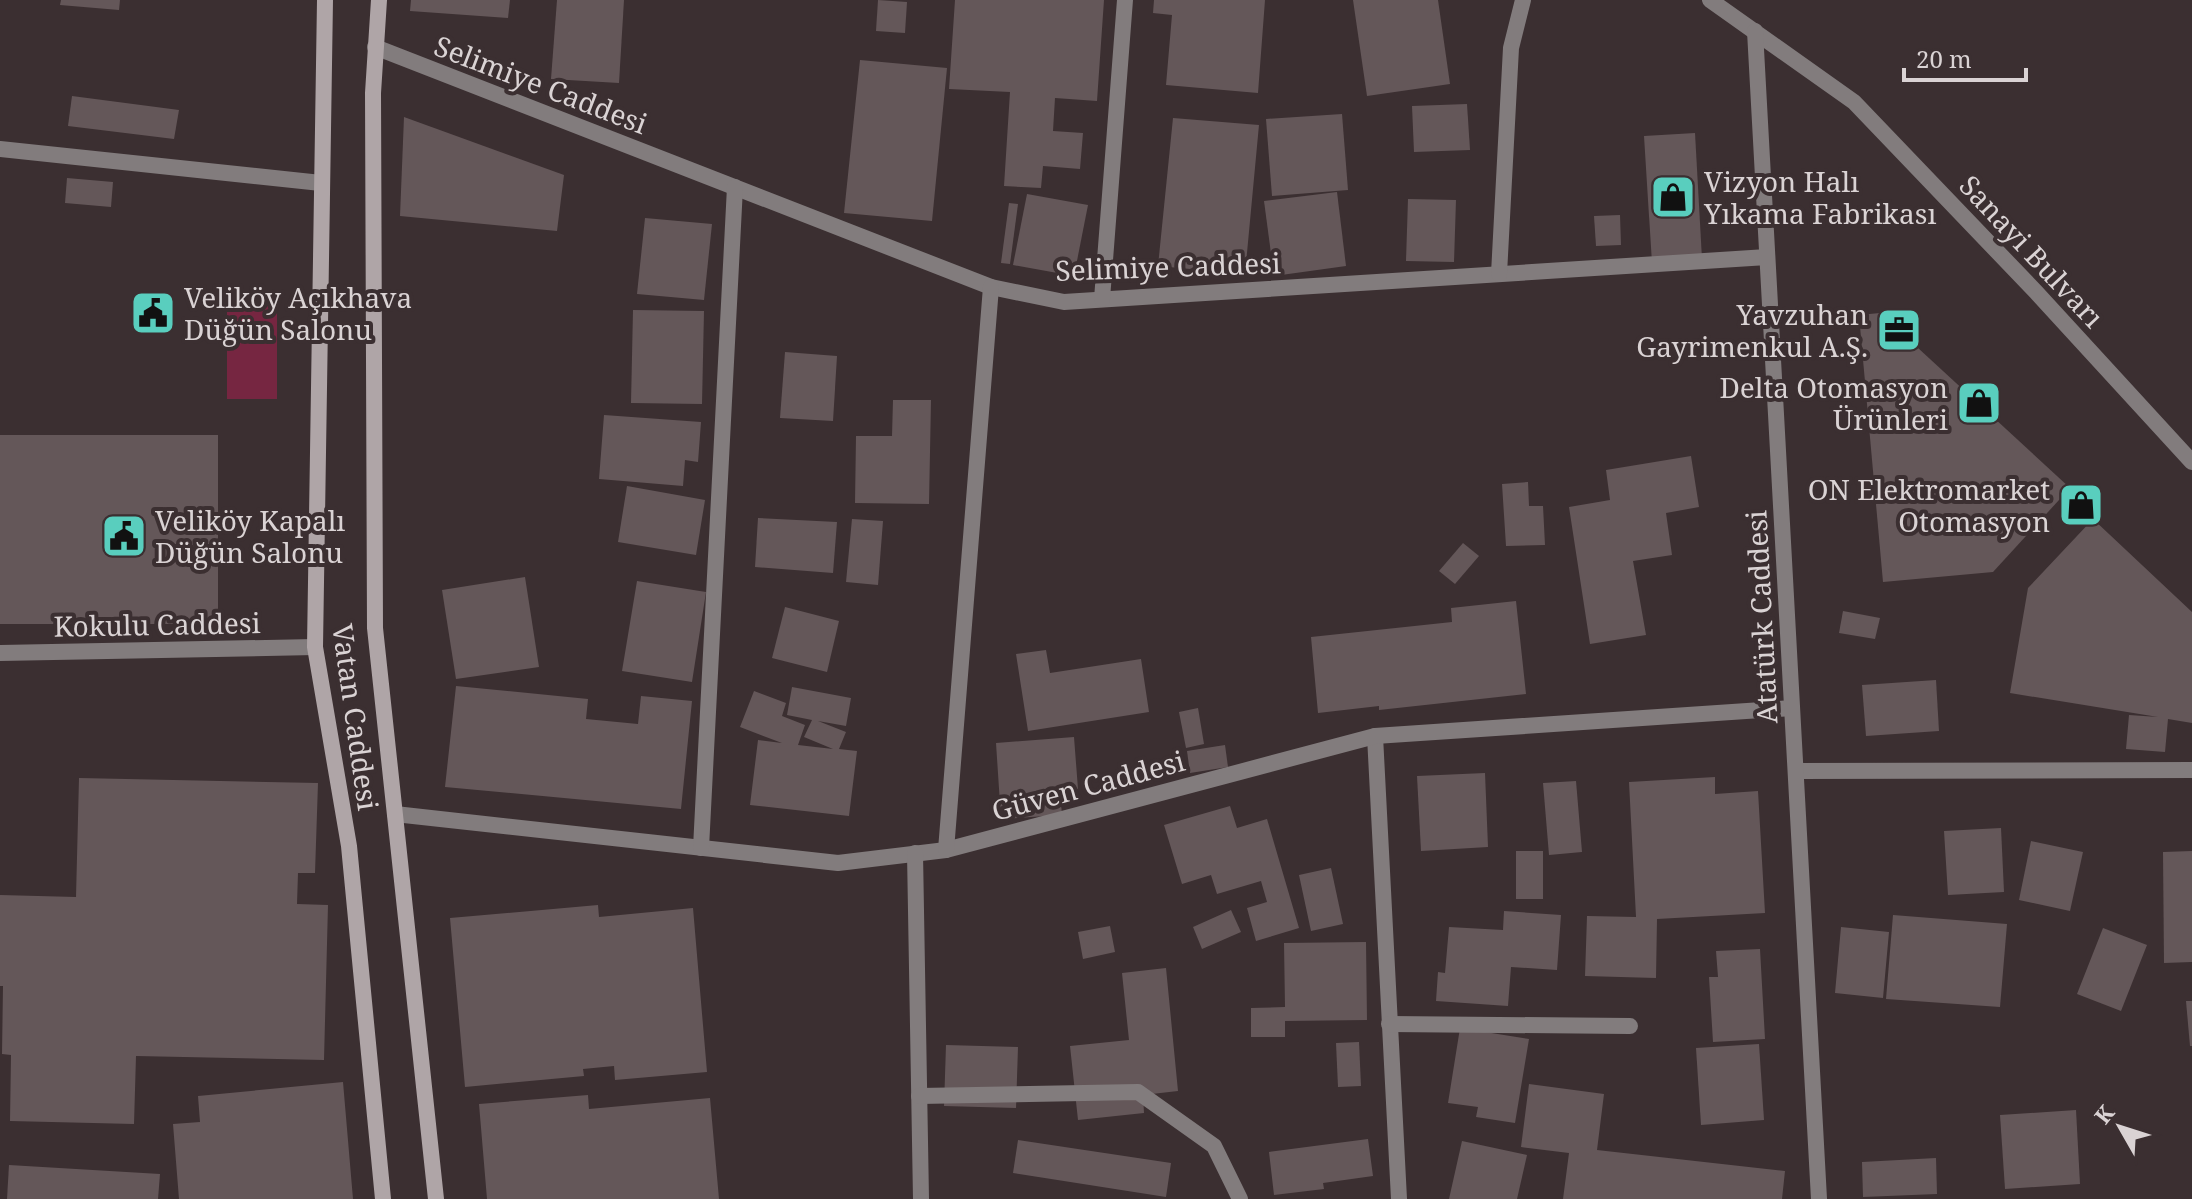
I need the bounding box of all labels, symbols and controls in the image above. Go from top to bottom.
street label: Selimiye Caddesi [429,26,653,142]
scale bar [1904,32,2026,82]
text: 20 m [1916,42,1972,75]
place label: Vizyon Halı Yıkama Fabrikası [1703,162,1936,232]
street label: Sanayi Bulvarı [1952,167,2112,335]
shop icon: Vizyon Halı Yıkama Fabrikası [1649,173,1697,221]
street label: Selimiye Caddesi [1055,243,1281,289]
place label: Veliköy Açıkhava Düğün Salonu [184,278,412,348]
public building icon: Veliköy Açıkhava Düğün Salonu [129,289,177,337]
place label: Yavzuhan Gayrimenkul A.Ş. [1636,295,1868,365]
office icon: Yavzuhan Gayrimenkul A.Ş. [1875,306,1923,354]
place label: Delta Otomasyon Ürünleri [1719,368,1948,438]
shop icon: Delta Otomasyon Ürünleri [1955,379,2003,427]
place label: ON Elektromarket Otomasyon [1808,470,2050,540]
shop icon: ON Elektromarket Otomasyon [2057,481,2105,529]
place label: Veliköy Kapalı Düğün Salonu [155,501,345,571]
street label: Atatürk Caddesi [1736,509,1786,725]
public building icon: Veliköy Kapalı Düğün Salonu [100,512,148,560]
street label: Kokulu Caddesi [53,603,261,645]
street label: Vatan Caddesi [324,621,388,813]
street label: Güven Caddesi [987,741,1189,829]
north arrow [2080,1087,2160,1167]
text: K [2087,1097,2121,1130]

